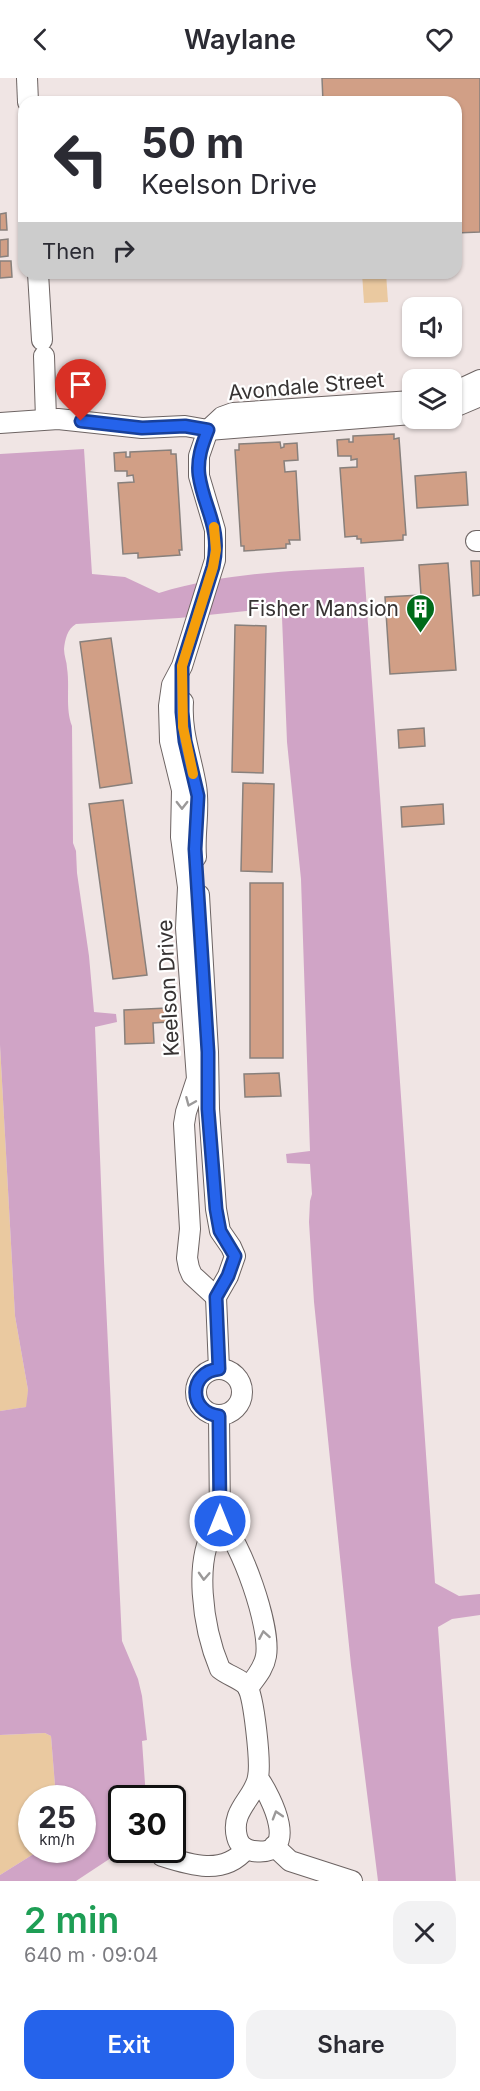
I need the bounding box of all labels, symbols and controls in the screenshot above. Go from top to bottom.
icon: back [24,23,57,56]
text: Waylane [184,23,296,56]
icon: heart [423,23,456,56]
text: 50 m [141,117,244,168]
icon: left [42,120,120,198]
text: Keelson Drive [141,168,317,201]
icon: right [107,234,140,267]
text: Then [42,238,95,264]
map controls [402,297,462,429]
button: sound [402,297,462,357]
pin [55,359,106,421]
street label: Avondale Street [227,367,385,405]
icon: arrive [64,368,97,401]
button: layers [402,369,462,429]
building icon: Fisher Mansion [404,592,436,634]
place label: Fisher Mansion [248,596,399,621]
one-way arrow [176,800,188,809]
street label: Keelson Drive [152,919,184,1057]
one-way arrow [185,1096,197,1107]
position arrow [188,1489,252,1553]
one-way arrow [197,1572,210,1581]
one-way arrow [259,1630,271,1640]
speed limit sign: 30 [108,1785,186,1863]
text: 25 [38,1799,76,1835]
one-way arrow [272,1810,284,1821]
text: km/h [39,1830,75,1849]
text: 2 min [24,1898,119,1942]
button: close [393,1901,456,1964]
text: 640 m · 09:04 [24,1943,158,1967]
button: Exit [24,2010,234,2079]
button: Share [246,2010,456,2079]

